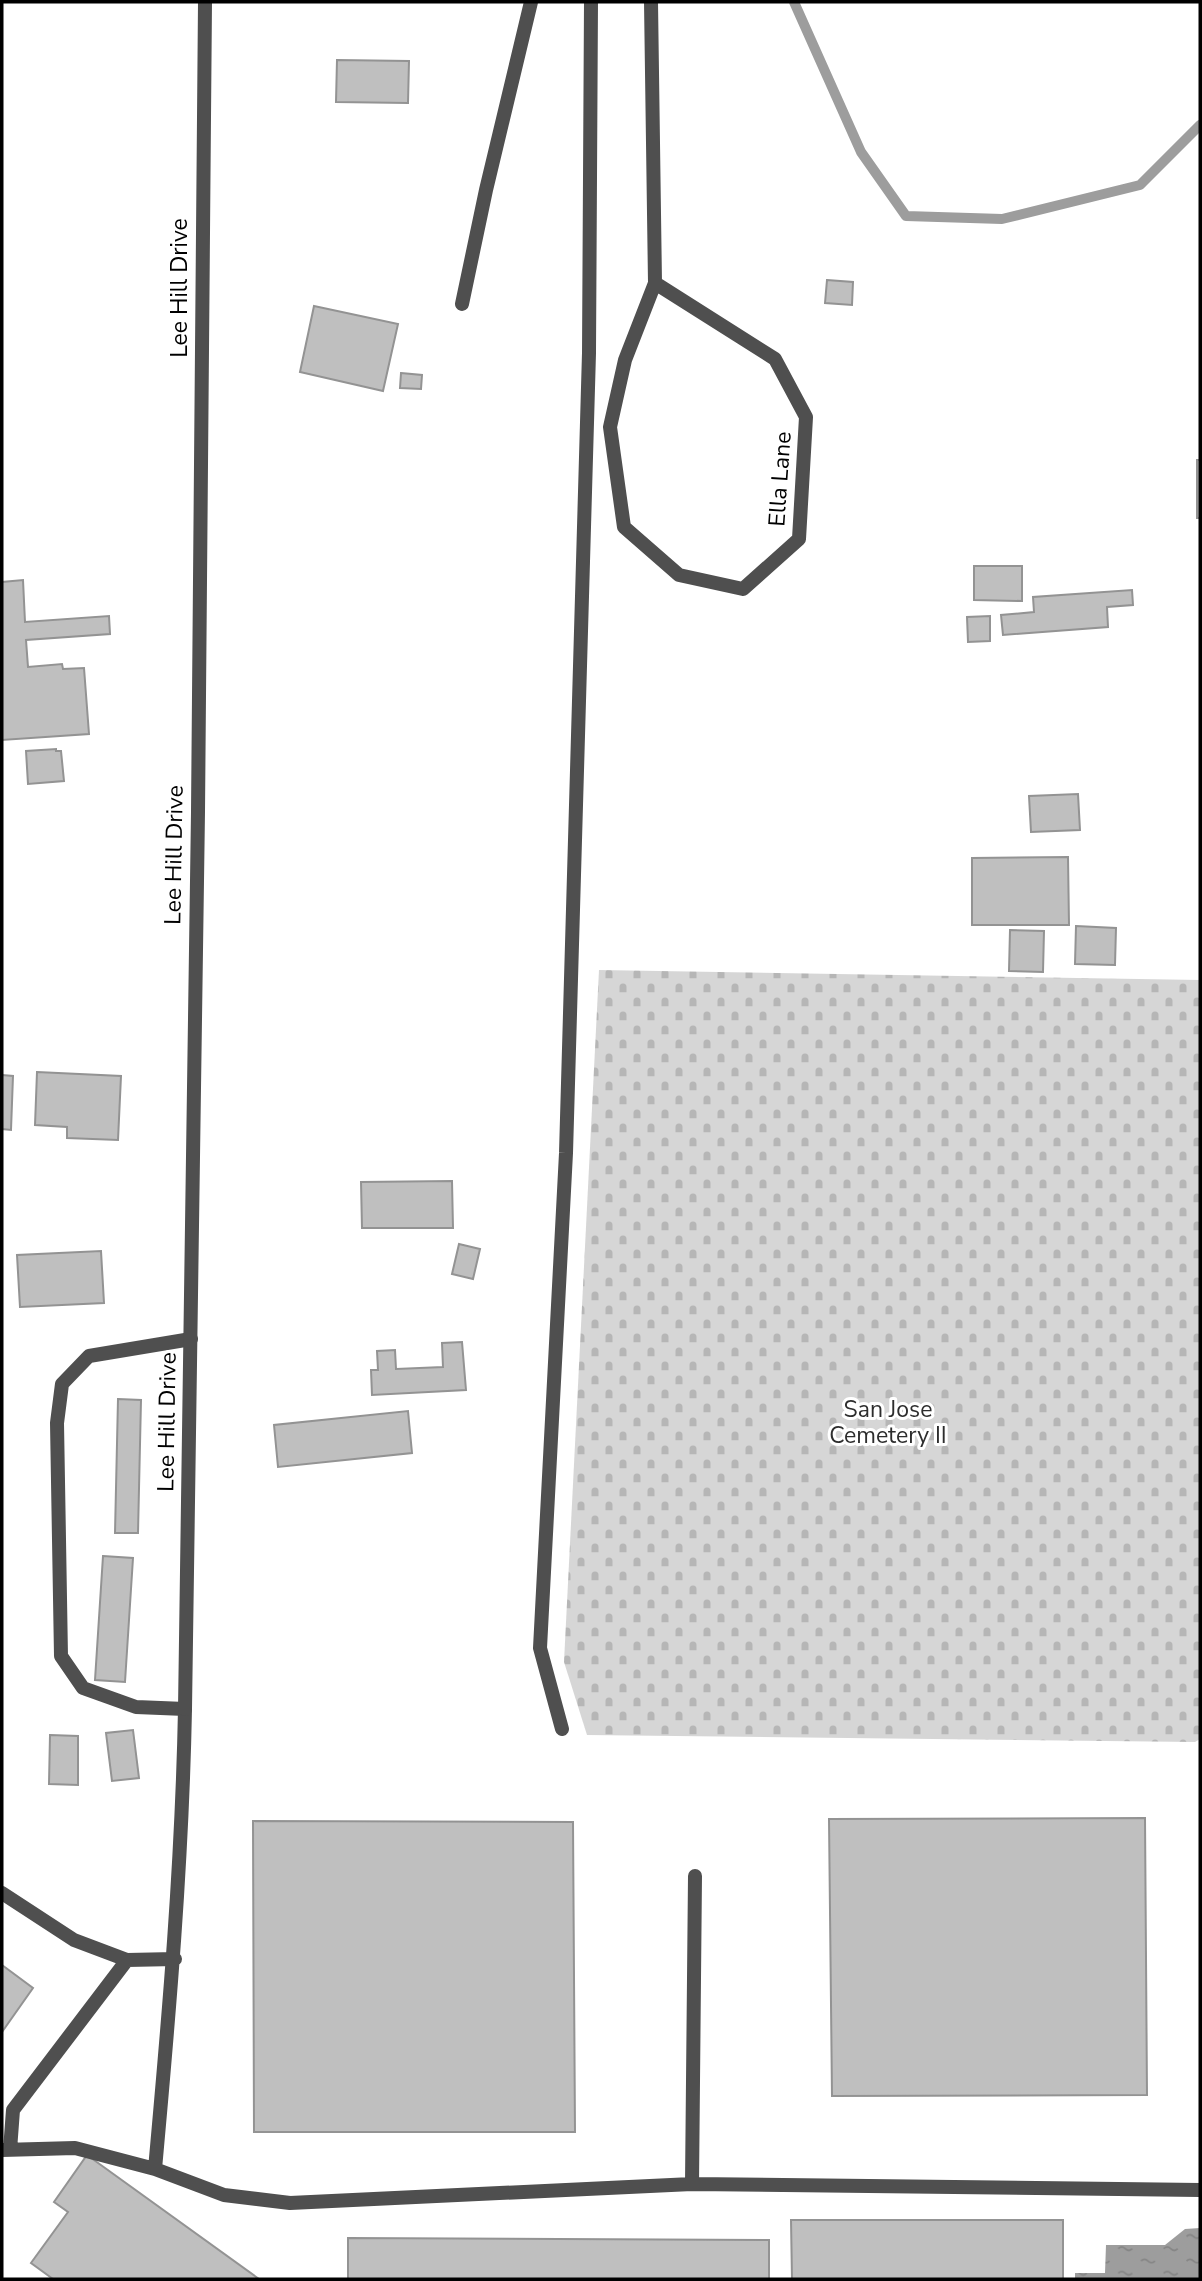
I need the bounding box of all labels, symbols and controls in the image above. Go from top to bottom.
street label: Lee Hill Drive [164,218,195,358]
street label: Ella Lane [761,430,799,528]
street label: Lee Hill Drive [157,785,191,925]
street label: Lee Hill Drive [150,1352,184,1492]
park label: San Jose Cemetery II [829,1394,947,1451]

